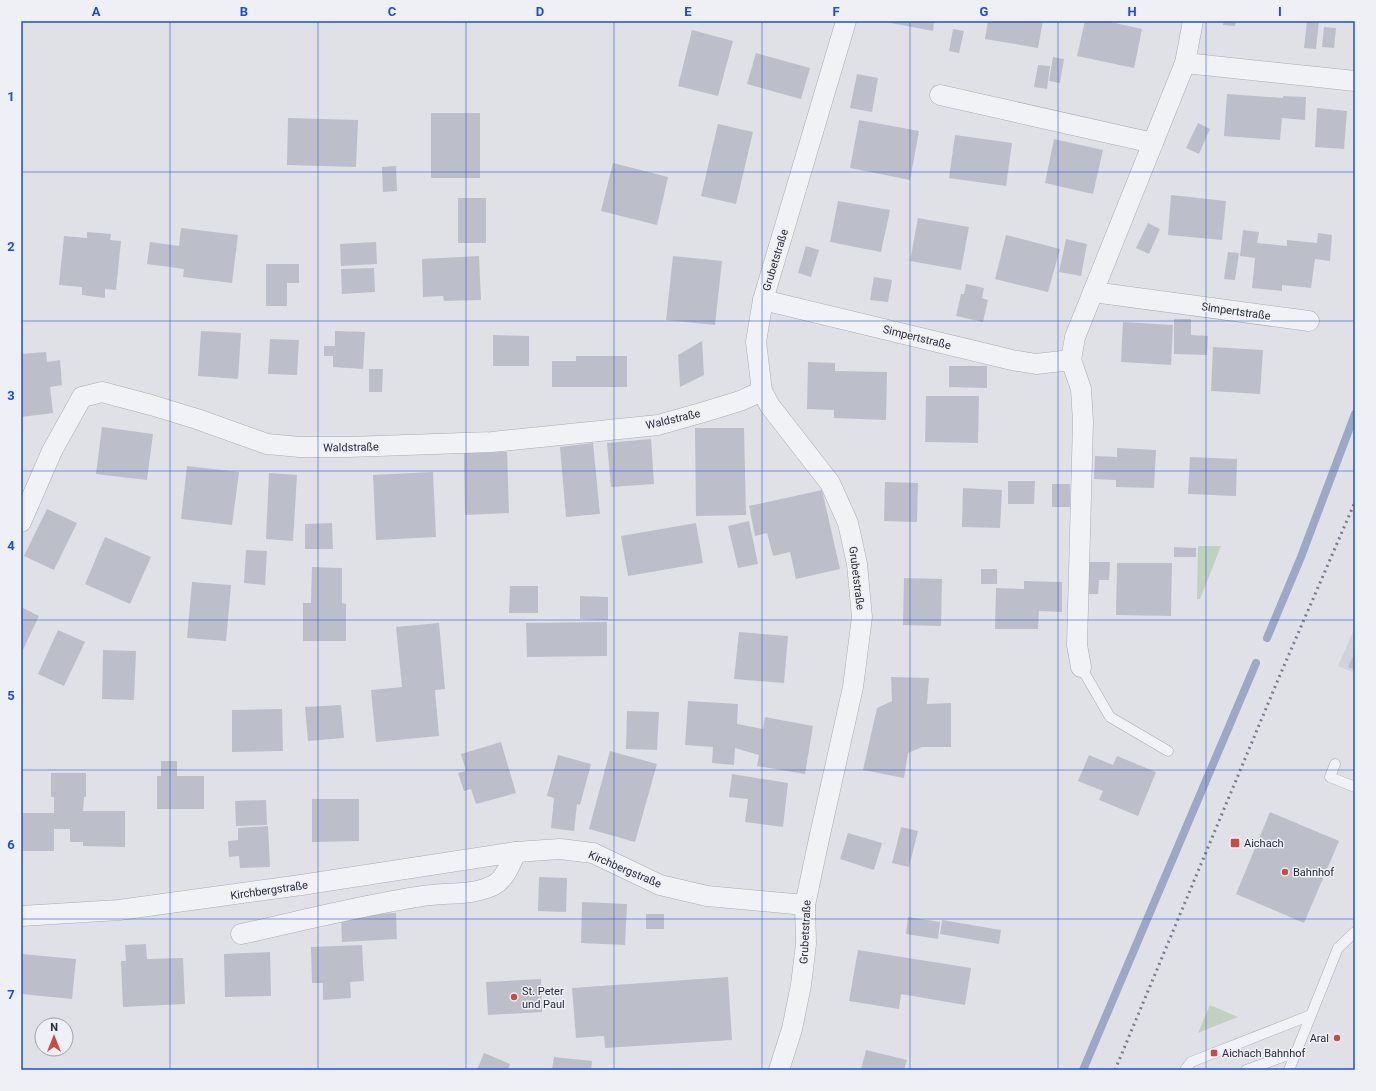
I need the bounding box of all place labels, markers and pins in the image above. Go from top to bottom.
marker: Aichach [1229,837,1241,849]
place label: Aichach [1244,837,1283,850]
place label: Bahnhof [1293,866,1334,879]
marker: Bahnhof [1280,867,1290,877]
place label: St. Peter und Paul [522,985,565,1011]
marker: St. Peter und Paul [509,992,519,1002]
place label: Aral [1310,1032,1329,1045]
marker: Aral [1332,1033,1342,1043]
place label: Aichach Bahnhof [1222,1047,1305,1060]
marker: Aichach Bahnhof [1209,1048,1219,1058]

